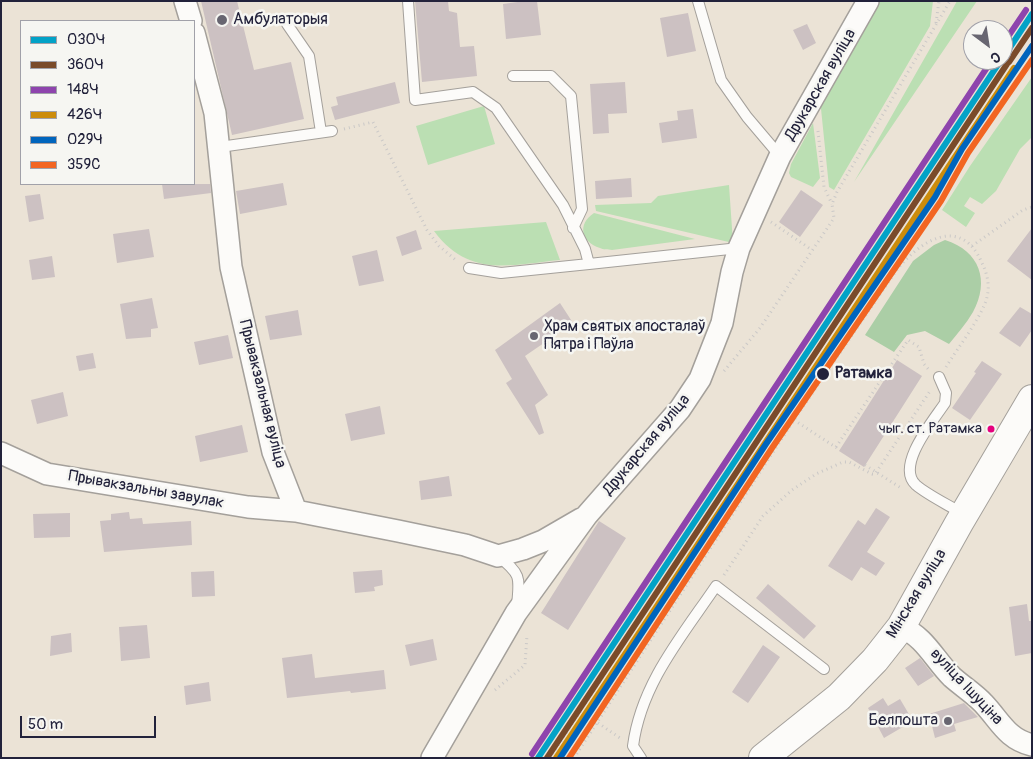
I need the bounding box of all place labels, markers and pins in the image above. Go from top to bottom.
place label: Амбулаторыя [233,10,328,30]
marker: Амбулаторыя [215,13,229,27]
place label: Храм святых апосталаў Пятра і Паўла [544,317,705,355]
marker: Храм святых апосталаў Пятра і Паўла [528,330,540,342]
place label: Ратамка [835,364,892,384]
marker: Ратамка [815,366,831,382]
place label: чыг. ст. Ратамка [878,420,982,438]
marker: чыг. ст. Ратамка [986,424,996,434]
place label: Белпошта [869,711,938,731]
marker: Белпошта [942,715,954,727]

